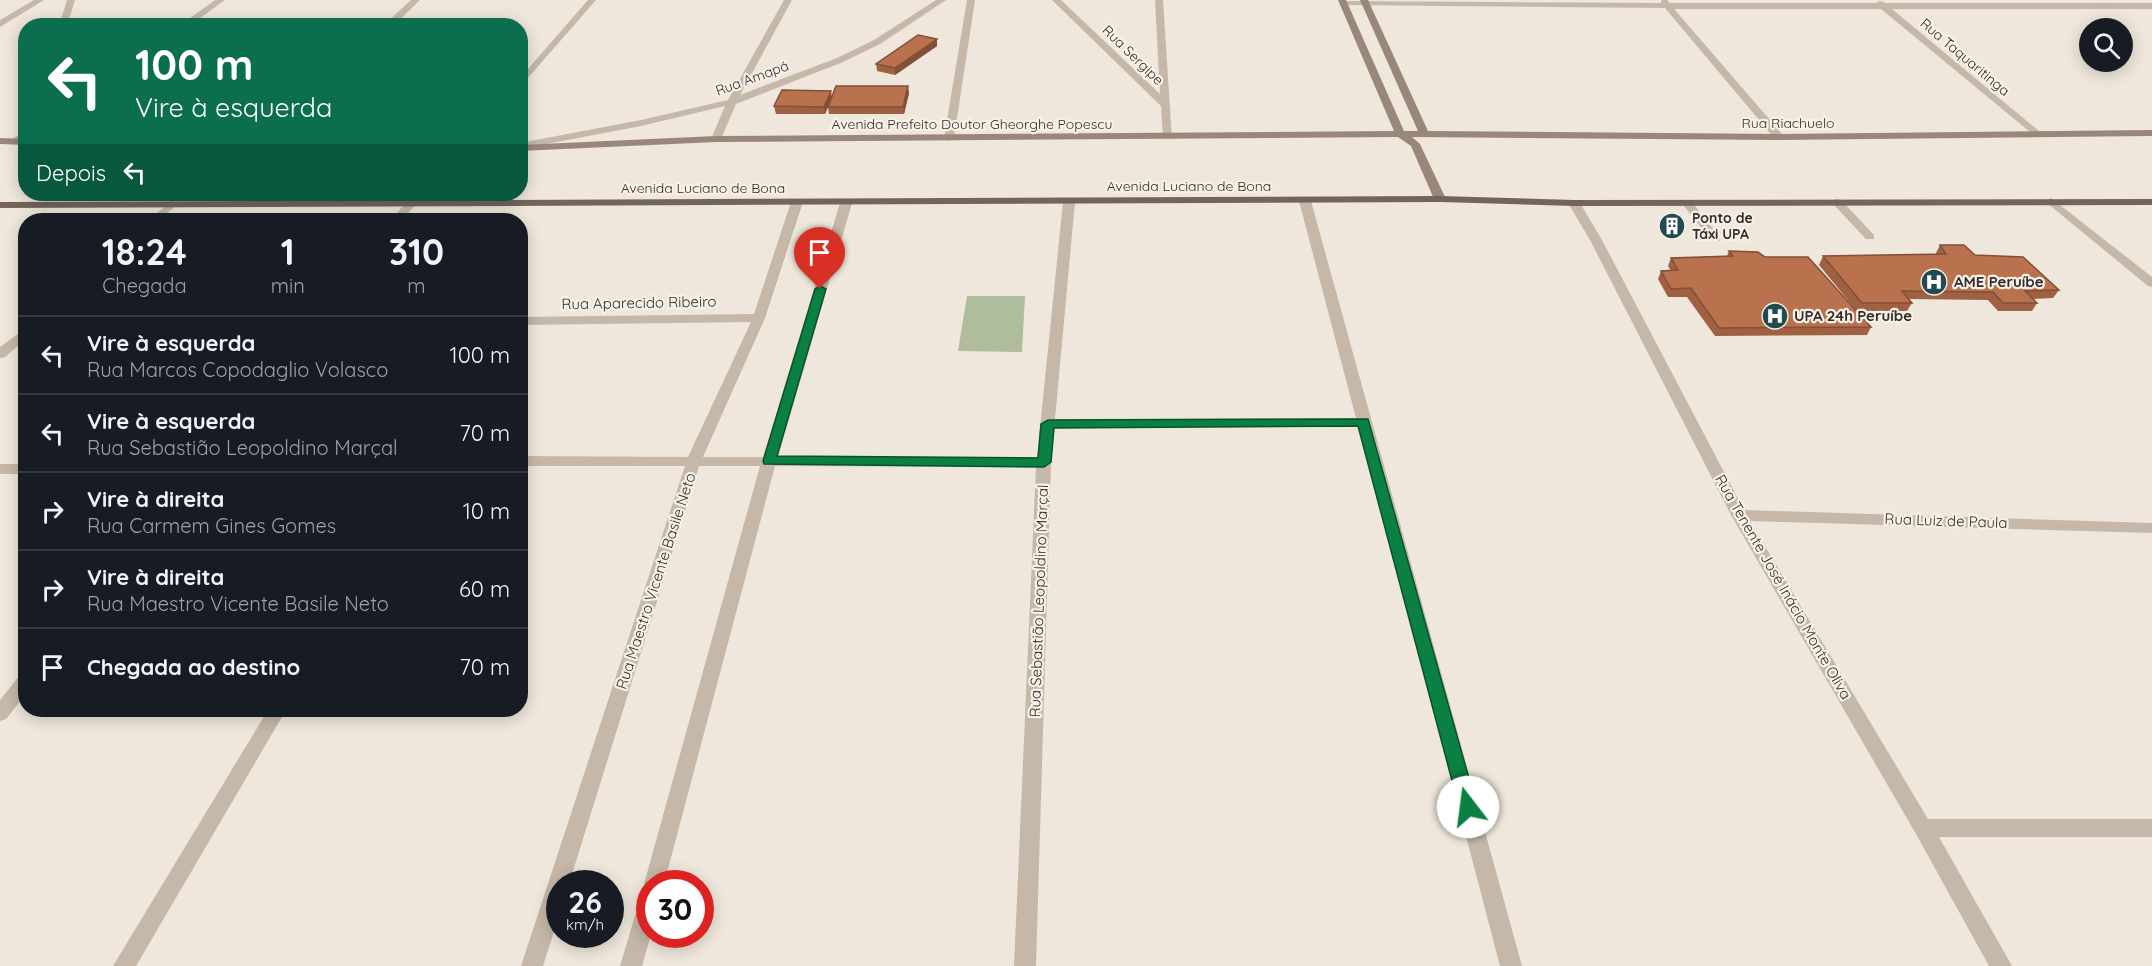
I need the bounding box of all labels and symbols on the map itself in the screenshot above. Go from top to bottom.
street label: Rua Taquaritinga [1917,14,2013,100]
street label: Rua Sergipe [1098,21,1168,89]
street label: Rua Amapá [713,56,791,100]
street label: Rua Riachuelo [1742,114,1835,132]
street label: Avenida Prefeito Doutor Gheorghe Popescu [832,115,1112,133]
street label: Avenida Luciano de Bona [1107,177,1271,195]
street label: Avenida Luciano de Bona [621,179,785,197]
place label: Ponto de Táxi UPA [1692,209,1753,243]
building icon: Ponto de Táxi UPA [1657,211,1687,241]
pin [794,227,845,289]
hospital icon: AME Peruíbe [1919,267,1949,297]
place label: AME Peruíbe [1954,272,2044,291]
street label: Rua Aparecido Ribeiro [561,292,717,313]
hospital icon: UPA 24h Peruíbe [1760,301,1790,331]
place label: UPA 24h Peruíbe [1794,306,1912,325]
street label: Rua Maestro Vicente Basile Neto [612,470,700,691]
street label: Rua Tenente José Inácio Monte Oliva [1711,471,1856,703]
street label: Rua Sebastião Leopoldino Marçal [1025,484,1052,718]
street label: Rua Luiz de Paula [1884,509,2008,532]
position arrow [1436,775,1500,839]
speed limit sign: 30 [636,870,714,948]

